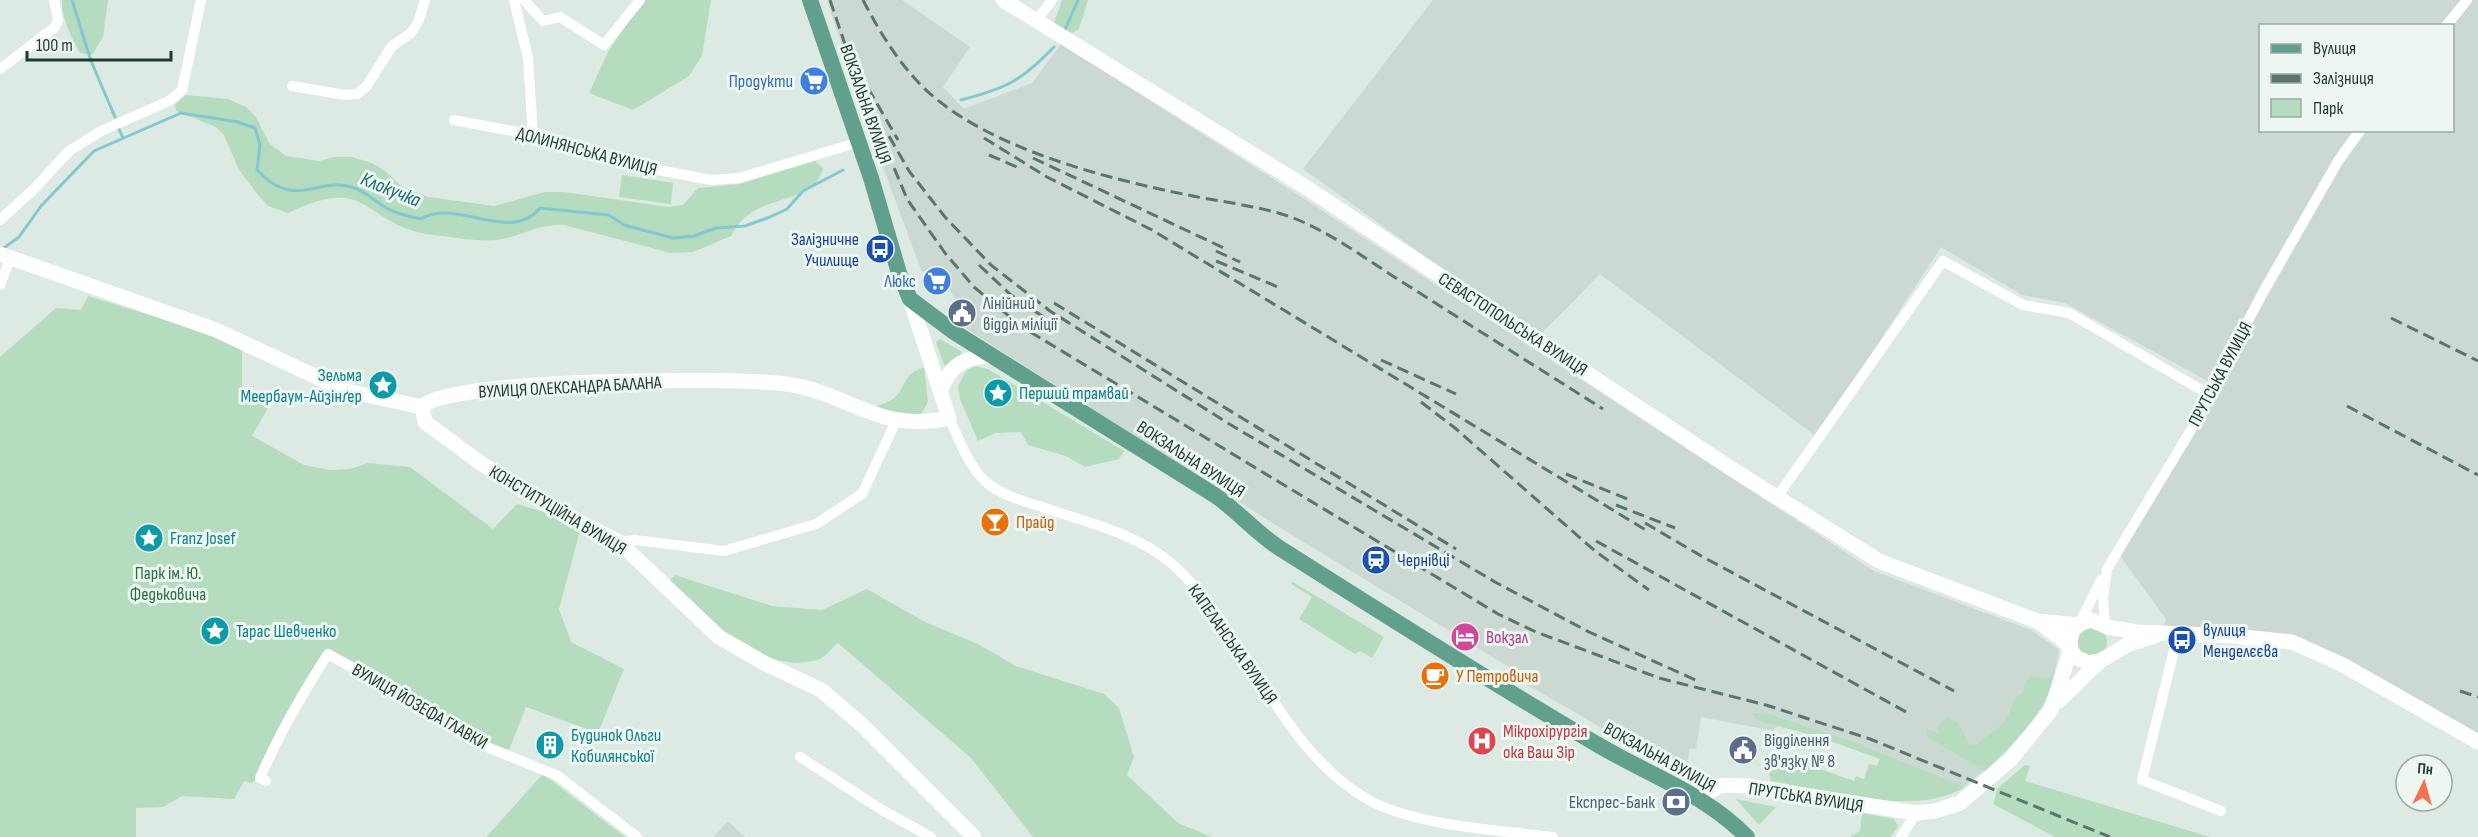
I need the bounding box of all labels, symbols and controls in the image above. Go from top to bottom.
scale bar [27,24,171,62]
legend [2259,24,2454,132]
text: 100 m [36,35,73,56]
text: Вулиця [2313,38,2356,59]
street label: ВОКЗАЛЬНА ВУЛИЦЯ [835,42,896,166]
supermarket icon: Продукти [798,65,830,97]
text: Залізниця [2313,68,2374,89]
place label: Продукти [729,71,793,92]
text: Парк [2313,98,2344,119]
street label: ДОЛИНЯНСЬКА ВУЛИЦЯ [514,123,660,180]
water label: Клокучка [357,167,424,213]
place label: Залізничне Училище [791,229,859,271]
bus stop icon: Залізничне Училище [864,233,896,265]
supermarket icon: Люкс [921,265,953,297]
street label: СЕВАСТОПОЛЬСЬКА ВУЛИЦЯ [1434,268,1591,380]
place label: Люкс [883,271,916,292]
place label: Лінійний відділ міліції [982,293,1058,335]
public building icon: Лінійний відділ міліції [946,297,978,329]
street label: ПРУТСЬКА ВУЛИЦЯ [2184,318,2257,430]
place label: Зельма Меербаум-Айзінґер [240,365,362,407]
place icon: Зельма Меербаум-Айзінґер [367,369,399,401]
street label: ВУЛИЦЯ ОЛЕКСАНДРА БАЛАНА [478,372,662,403]
place icon: Перший трамвай [982,377,1014,409]
place label: Перший трамвай [1019,383,1129,404]
street label: ВОКЗАЛЬНА ВУЛИЦЯ [1133,417,1249,502]
street label: КОНСТИТУЦІЙНА ВУЛИЦЯ [485,461,630,560]
bar icon: Прайд [979,506,1011,538]
place label: Прайд [1016,512,1054,533]
place icon: Franz Josef [133,522,165,554]
place label: Franz Josef [170,528,236,549]
station icon: Чернівці [1360,544,1392,576]
place label: Чернівці [1397,550,1450,571]
park label: Парк ім. Ю. Федьковича [130,563,206,605]
street label: КАПЕЛАНСЬКА ВУЛИЦЯ [1183,580,1282,708]
place icon: Тарас Шевченко [199,615,231,647]
place label: вулиця Менделєєва [2203,620,2278,662]
place label: Тарас Шевченко [236,621,337,642]
hotel icon: Вокзал [1449,621,1481,653]
bus stop icon: вулиця Менделєєва [2166,624,2198,656]
place label: Вокзал [1486,627,1529,648]
street label: ВУЛИЦЯ ЙОЗЕФА ГЛАВКИ [348,659,491,754]
cafe icon: У Петровича [1419,660,1451,692]
place label: У Петровича [1456,666,1539,687]
street label: ВОКЗАЛЬНА ВУЛИЦЯ [1600,718,1719,797]
place label: Мікрохірургія ока Ваш Зір [1503,721,1587,763]
place label: Будинок Ольги Кобилянської [571,725,661,767]
hospital icon: Мікрохірургія ока Ваш Зір [1466,725,1498,757]
building icon: Будинок Ольги Кобилянської [534,729,566,761]
place label: Відділення зв'язку № 8 [1764,730,1835,772]
public building icon: Відділення зв'язку № 8 [1727,734,1759,766]
north arrow [2394,753,2454,813]
text: Пн [2417,759,2434,780]
street label: ПРУТСЬКА ВУЛИЦЯ [1747,778,1865,817]
bank icon: Eкспрес-Банк [1660,786,1692,818]
place label: Eкспрес-Банк [1569,792,1655,813]

